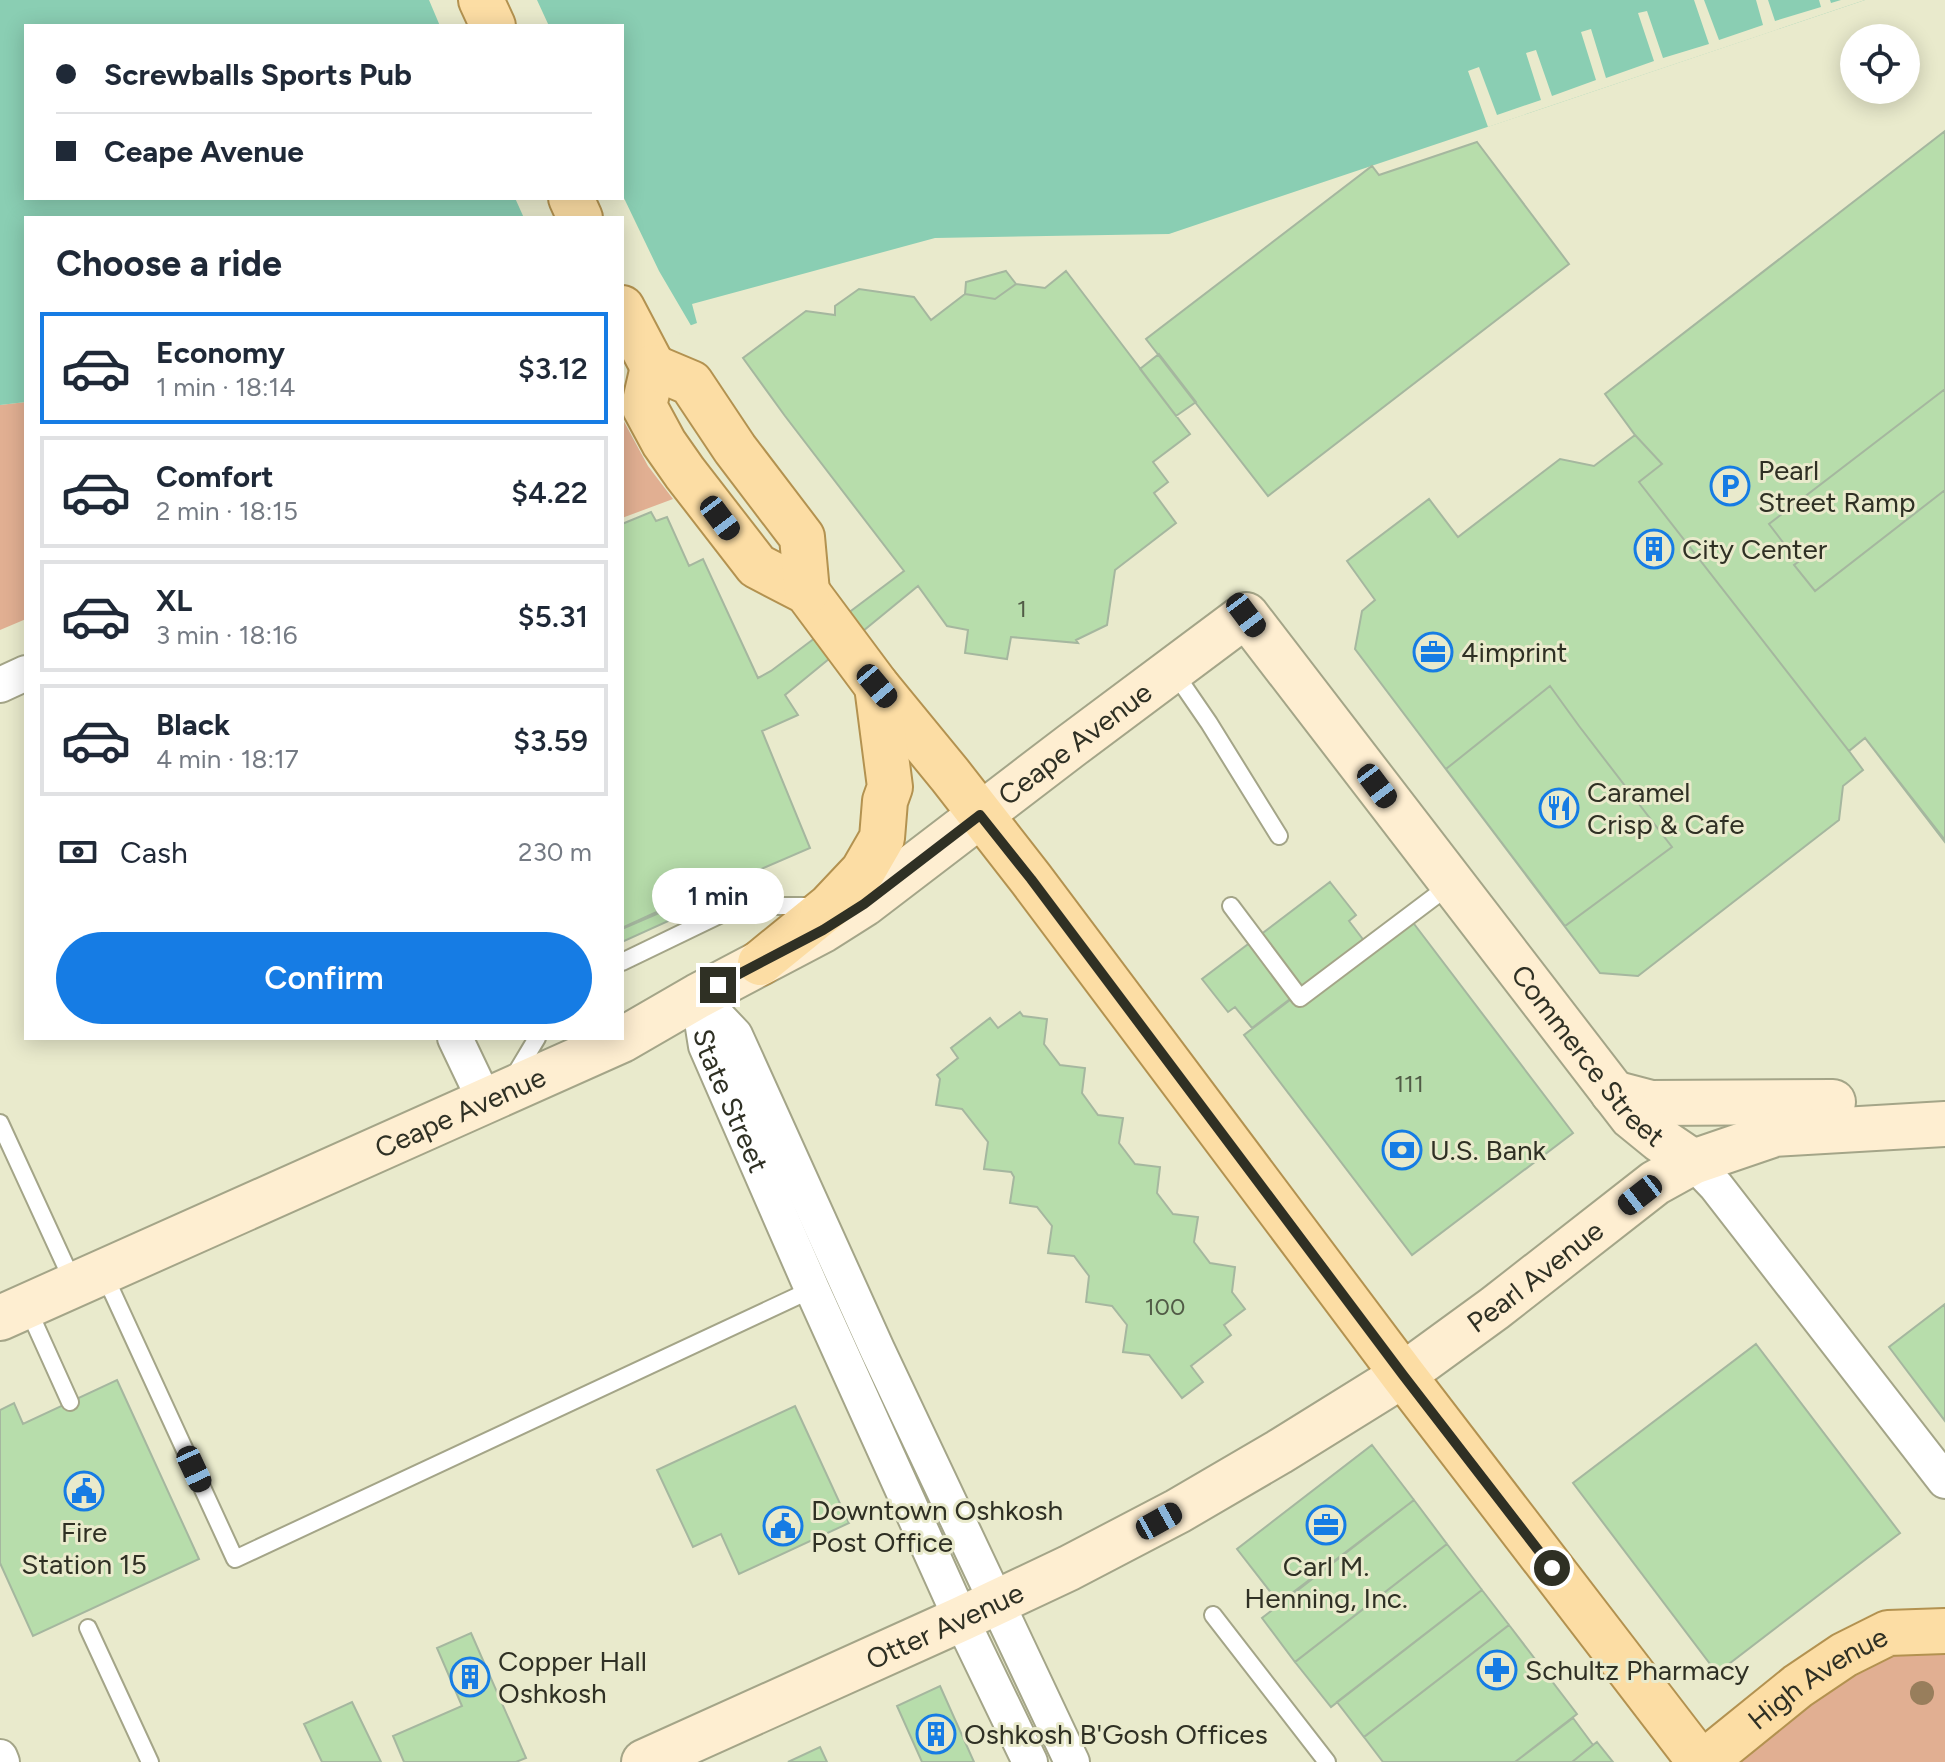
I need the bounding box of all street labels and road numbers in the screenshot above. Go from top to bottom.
street label: Ceape Avenue [991,675,1158,812]
street label: Commerce Street [1504,958,1671,1154]
street label: State Street [686,1026,776,1177]
street label: Ceape Avenue [370,1059,551,1165]
street label: Pearl Avenue [1460,1213,1610,1340]
street label: Otter Avenue [861,1575,1029,1677]
street label: High Avenue [1741,1619,1893,1737]

